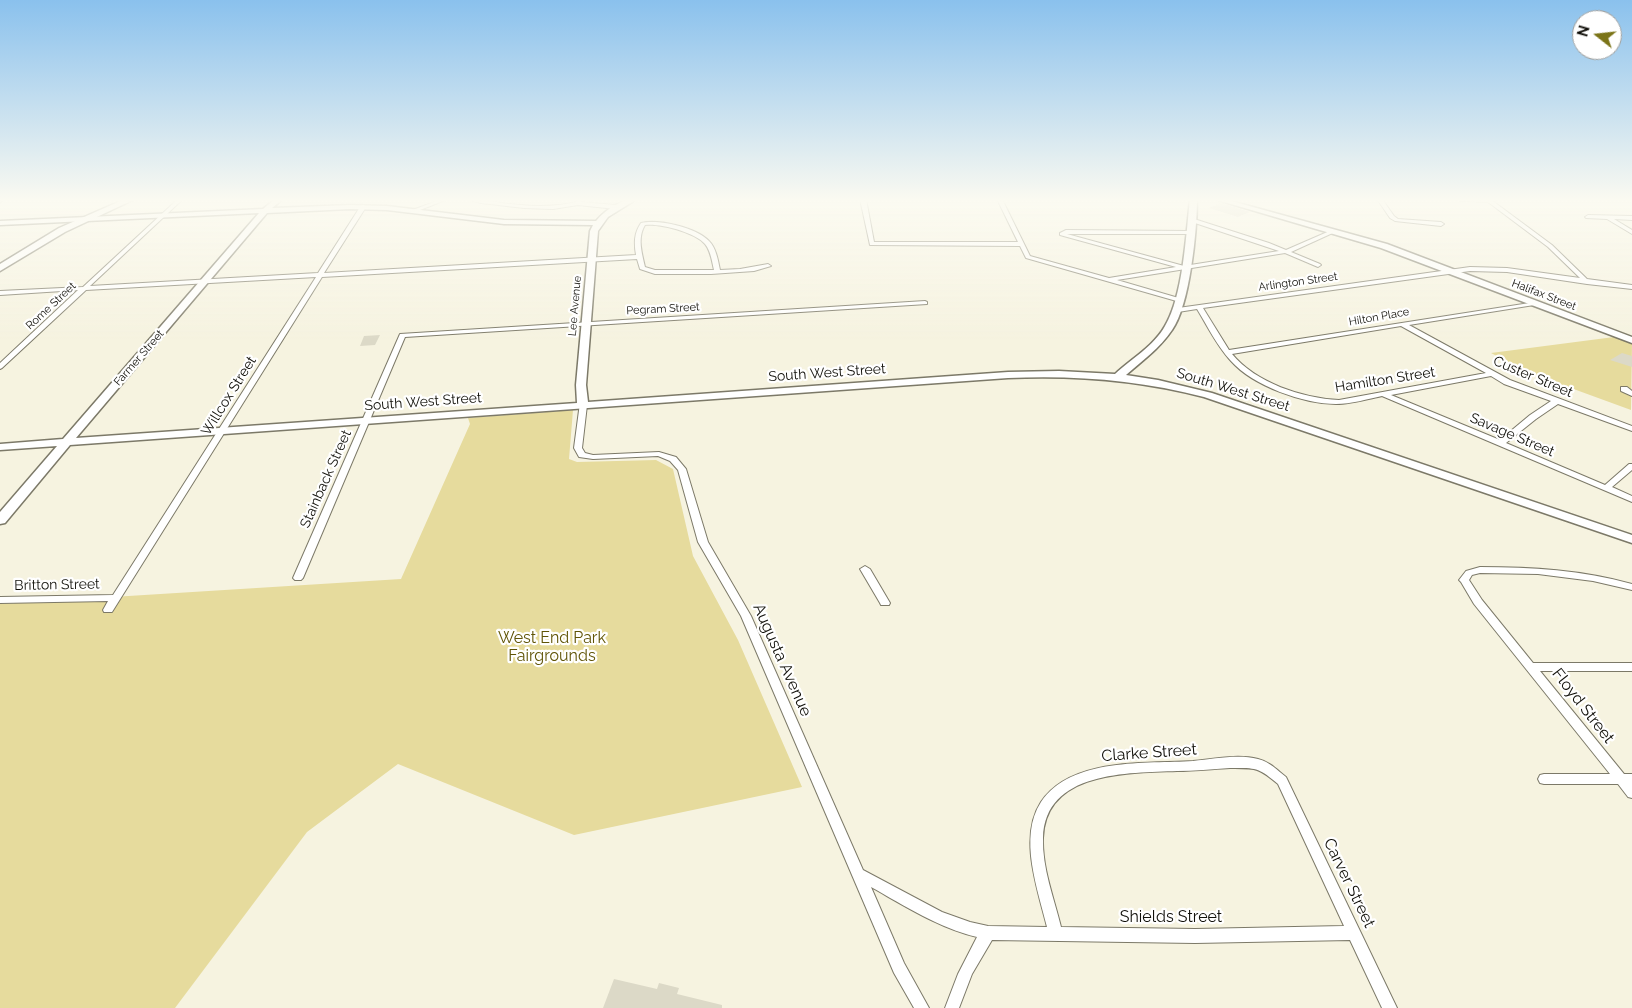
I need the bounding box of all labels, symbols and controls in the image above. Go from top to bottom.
north arrow [1572,10,1622,60]
text: N [1574,24,1593,38]
street label: Arlington Street [1258,270,1338,294]
street label: Lee Avenue [566,275,584,337]
street label: Halifax Street [1510,277,1578,313]
street label: Rome Street [23,280,79,332]
street label: Pegram Street [626,300,700,318]
street label: Hilton Place [1348,305,1410,329]
street label: Farmer Street [111,328,167,388]
street label: Willcox Street [198,353,260,439]
street label: Custer Street [1491,353,1575,401]
street label: South West Street [768,361,886,385]
street label: Hamilton Street [1334,364,1436,396]
street label: South West Street [1174,365,1292,415]
street label: South West Street [364,390,482,414]
street label: Savage Street [1467,410,1557,460]
street label: Stainback Street [297,427,355,531]
street label: Britton Street [14,576,100,594]
street label: Augusta Avenue [749,601,815,719]
park label: West End Park Fairgrounds [498,628,606,666]
street label: Floyd Street [1548,665,1618,747]
street label: Clarke Street [1101,740,1197,766]
street label: Carver Street [1319,835,1379,931]
street label: Shields Street [1120,907,1222,927]

